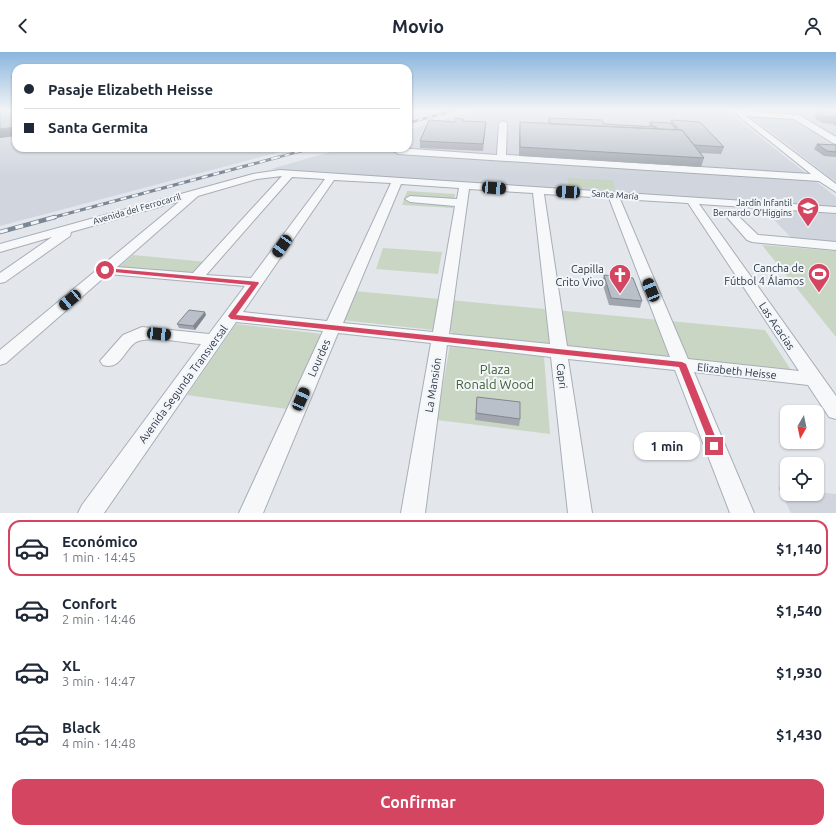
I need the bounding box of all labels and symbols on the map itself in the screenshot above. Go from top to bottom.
car [482,181,506,195]
car [556,185,580,199]
street label: Santa María [591,188,639,202]
street label: Avenida del Ferrocarril [92,191,183,226]
school or university icon: Jardín Infantil Bernardo O'Higgins [795,195,821,228]
place label: Jardín Infantil Bernardo O'Higgins [713,198,793,218]
car [270,233,294,259]
route start [96,261,114,279]
sports icon: Cancha de Fútbol 4 Álamos [806,261,832,294]
church icon: Capilla Crito Vivo [607,262,633,295]
place label: Cancha de Fútbol 4 Álamos [724,262,804,287]
place label: Capilla Crito Vivo [555,263,604,288]
car [641,277,661,303]
car [57,288,83,312]
street label: Las Acacias [757,300,797,352]
street label: Avenida Segunda Transversal [136,323,230,445]
car [146,327,172,341]
street label: Lourdes [305,337,333,379]
street label: La Mansión [423,357,443,413]
street label: Elizabeth Heisse [697,361,777,381]
park label: Plaza Ronald Wood [456,362,534,391]
street label: Capri [554,363,570,389]
car [291,386,311,412]
north arrow [780,405,824,449]
callout: 1 min [634,432,700,460]
route end [705,437,723,455]

